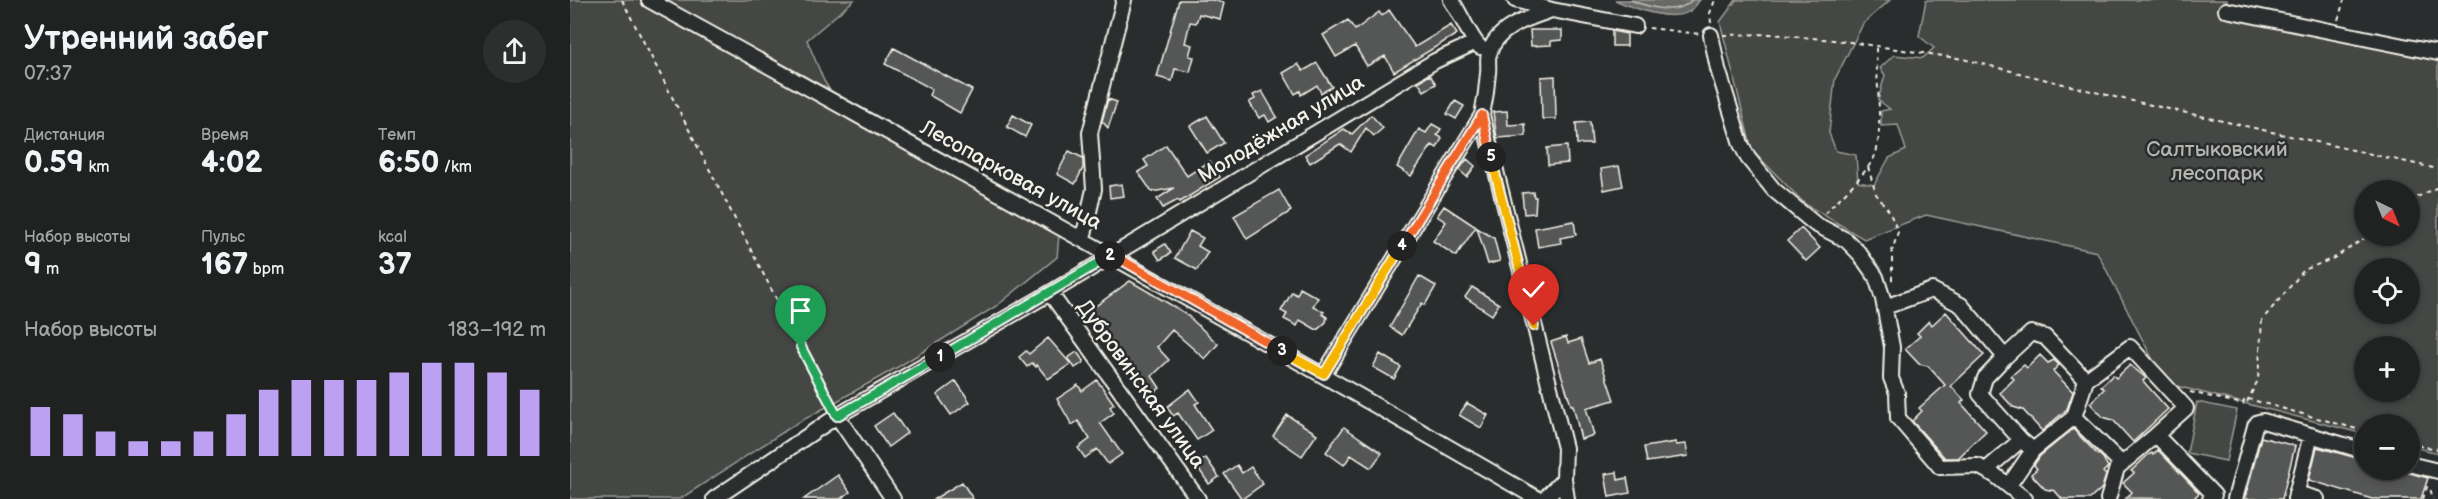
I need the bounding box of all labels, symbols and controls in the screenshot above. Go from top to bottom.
text: Утренний забег [24,19,269,59]
button: share [483,20,546,83]
text: 07:37 [24,62,72,86]
street label: Молодёжная улица [1193,69,1369,188]
street label: Лесопарковая улица [915,114,1106,236]
text: Дистанция [24,126,105,145]
text: Время [201,126,249,145]
text: Темп [378,126,416,145]
park label: Салтыковский лесопарк [2146,137,2288,186]
pin: 5 [1476,142,1506,172]
text: 0.59 [24,145,84,181]
text: 4:02 [201,145,263,181]
text: 6:50 [378,145,439,181]
text: 5 [1486,147,1496,166]
text: km [84,158,110,177]
text: /km [439,158,472,177]
north arrow [2354,180,2420,246]
map controls [2354,180,2420,480]
text: Набор высоты [24,228,131,247]
text: Пульс [201,228,245,247]
text: kcal [378,228,407,247]
pin: 4 [1387,231,1417,261]
text: 4 [1397,236,1407,255]
pin: 2 [1095,241,1125,271]
text: 2 [1105,246,1115,265]
text: 9 [24,247,42,283]
text: 167 [201,247,248,283]
text: 37 [378,247,412,283]
button: locate [2354,258,2420,324]
text: m [42,260,59,279]
text: bpm [248,260,284,279]
pin [1508,264,1559,326]
icon: check [1517,273,1550,306]
pin [775,285,826,347]
icon: arrive [784,294,817,327]
street label: Дубровинская улица [1071,295,1211,474]
text: Набор высоты [24,318,157,342]
text: 183–192 m [448,318,546,342]
pin: 3 [1267,336,1297,366]
button: + [2354,336,2420,402]
text: 3 [1277,341,1287,360]
pin: 1 [925,342,955,372]
text: 1 [937,347,943,366]
button: − [2354,414,2420,480]

